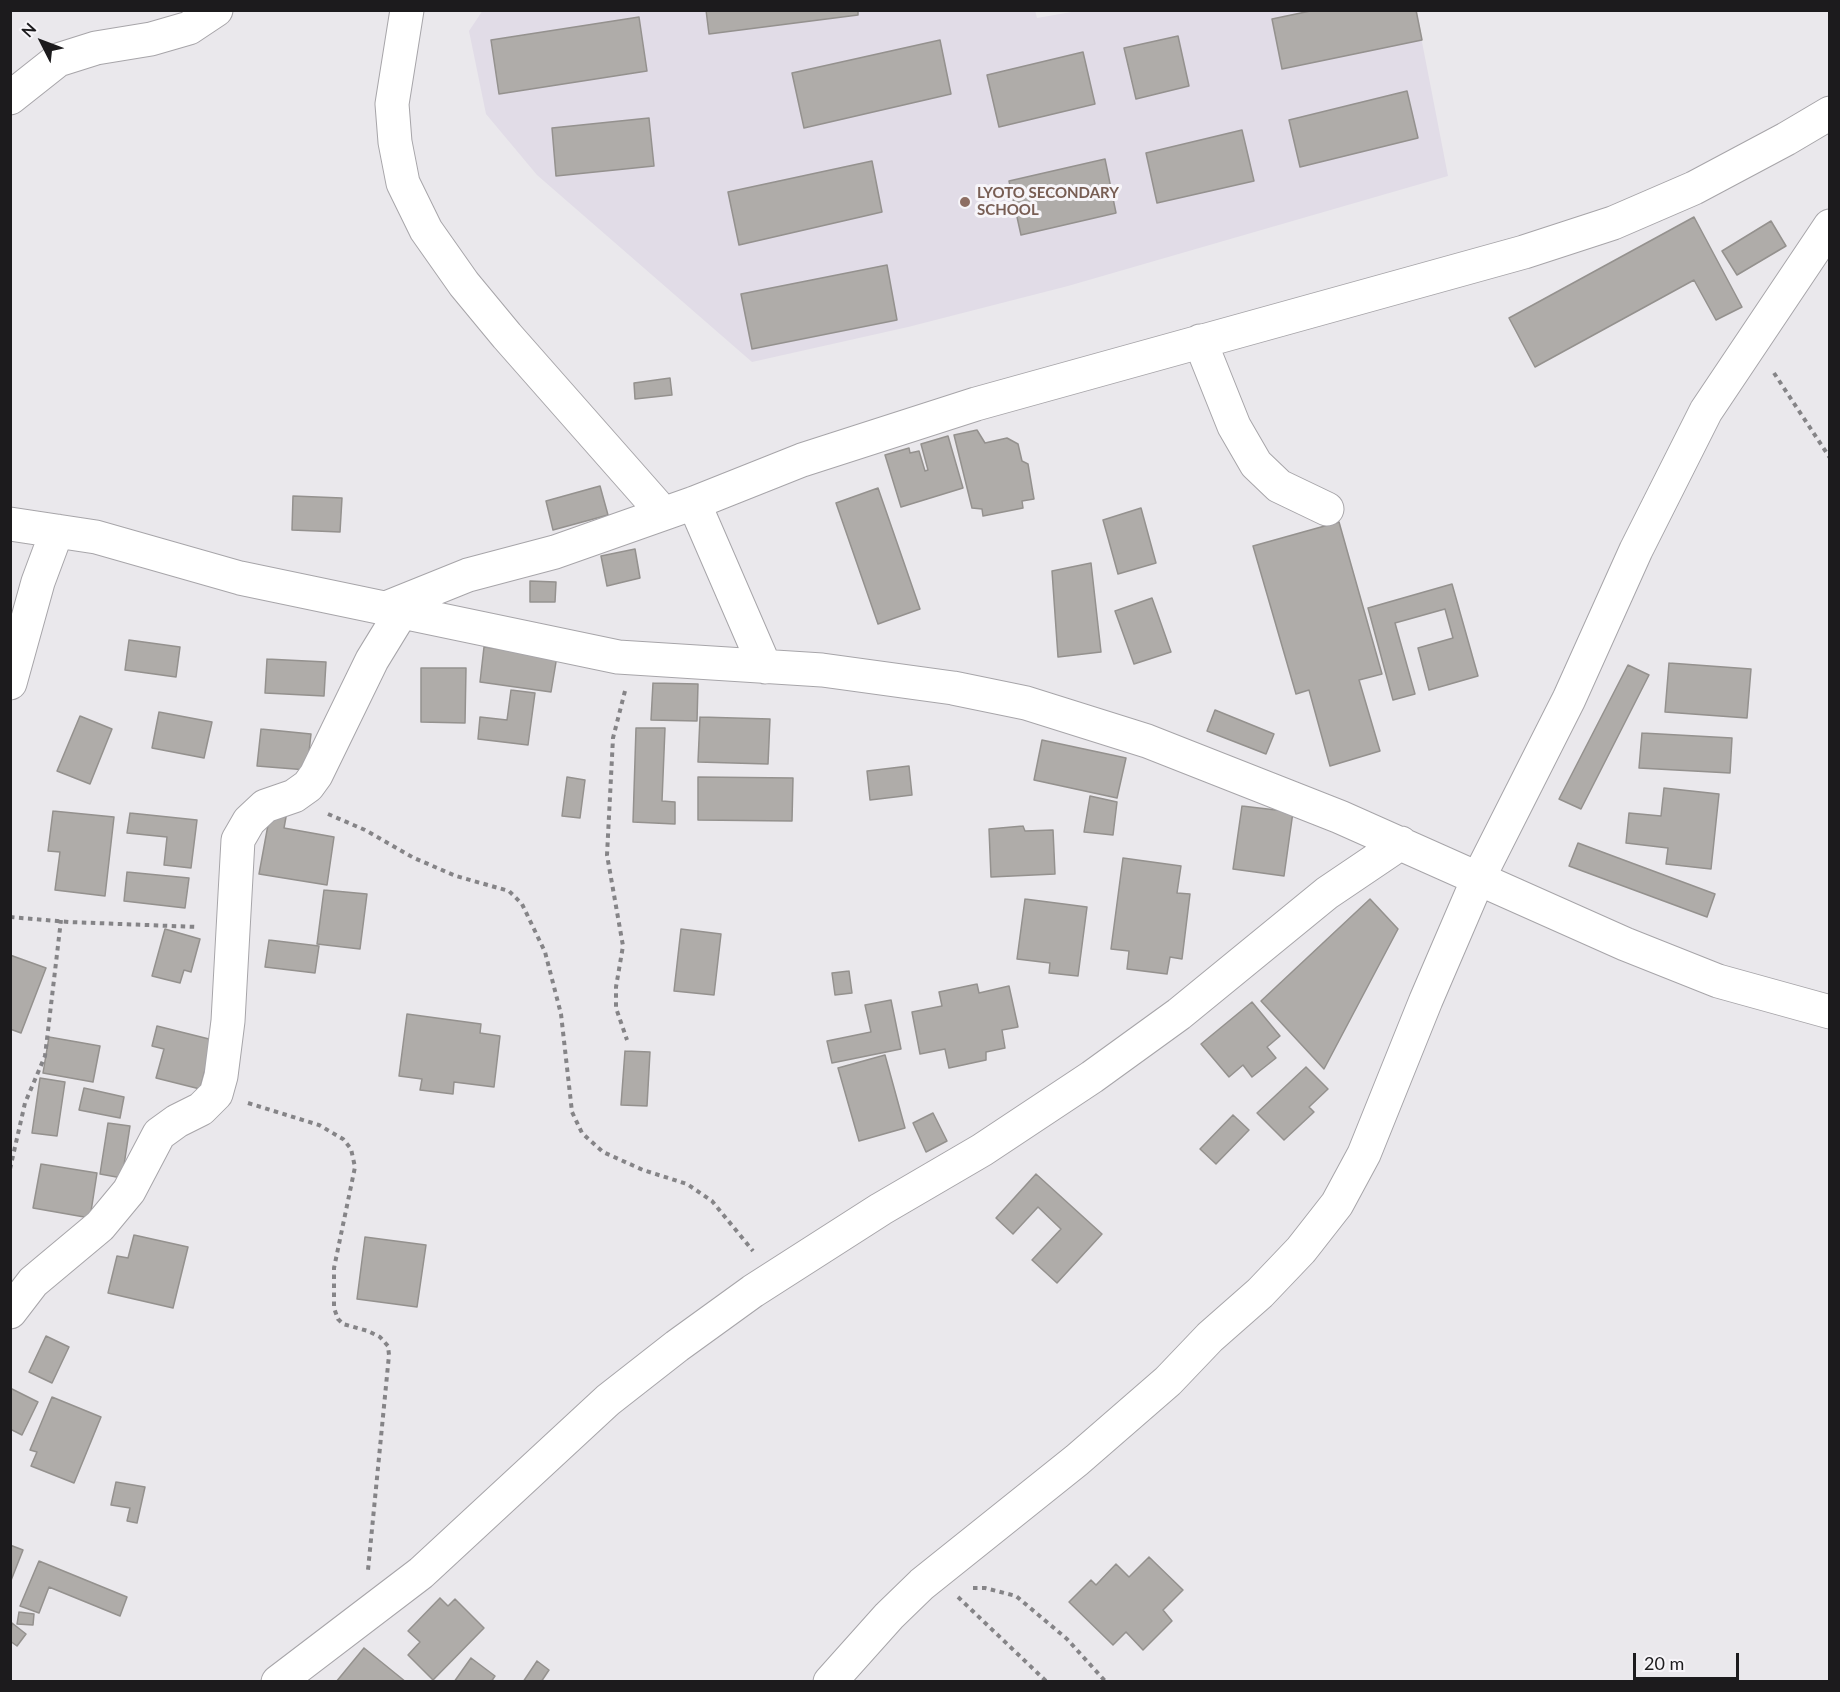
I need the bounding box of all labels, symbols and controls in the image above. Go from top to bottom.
north arrow [12,12,72,72]
text: N [17,19,39,41]
place label: LYOTO SECONDARY SCHOOL [977,184,1119,219]
marker: LYOTO SECONDARY SCHOOL [958,195,972,209]
scale bar [1636,1641,1742,1679]
text: 20 m [1644,1652,1684,1674]

